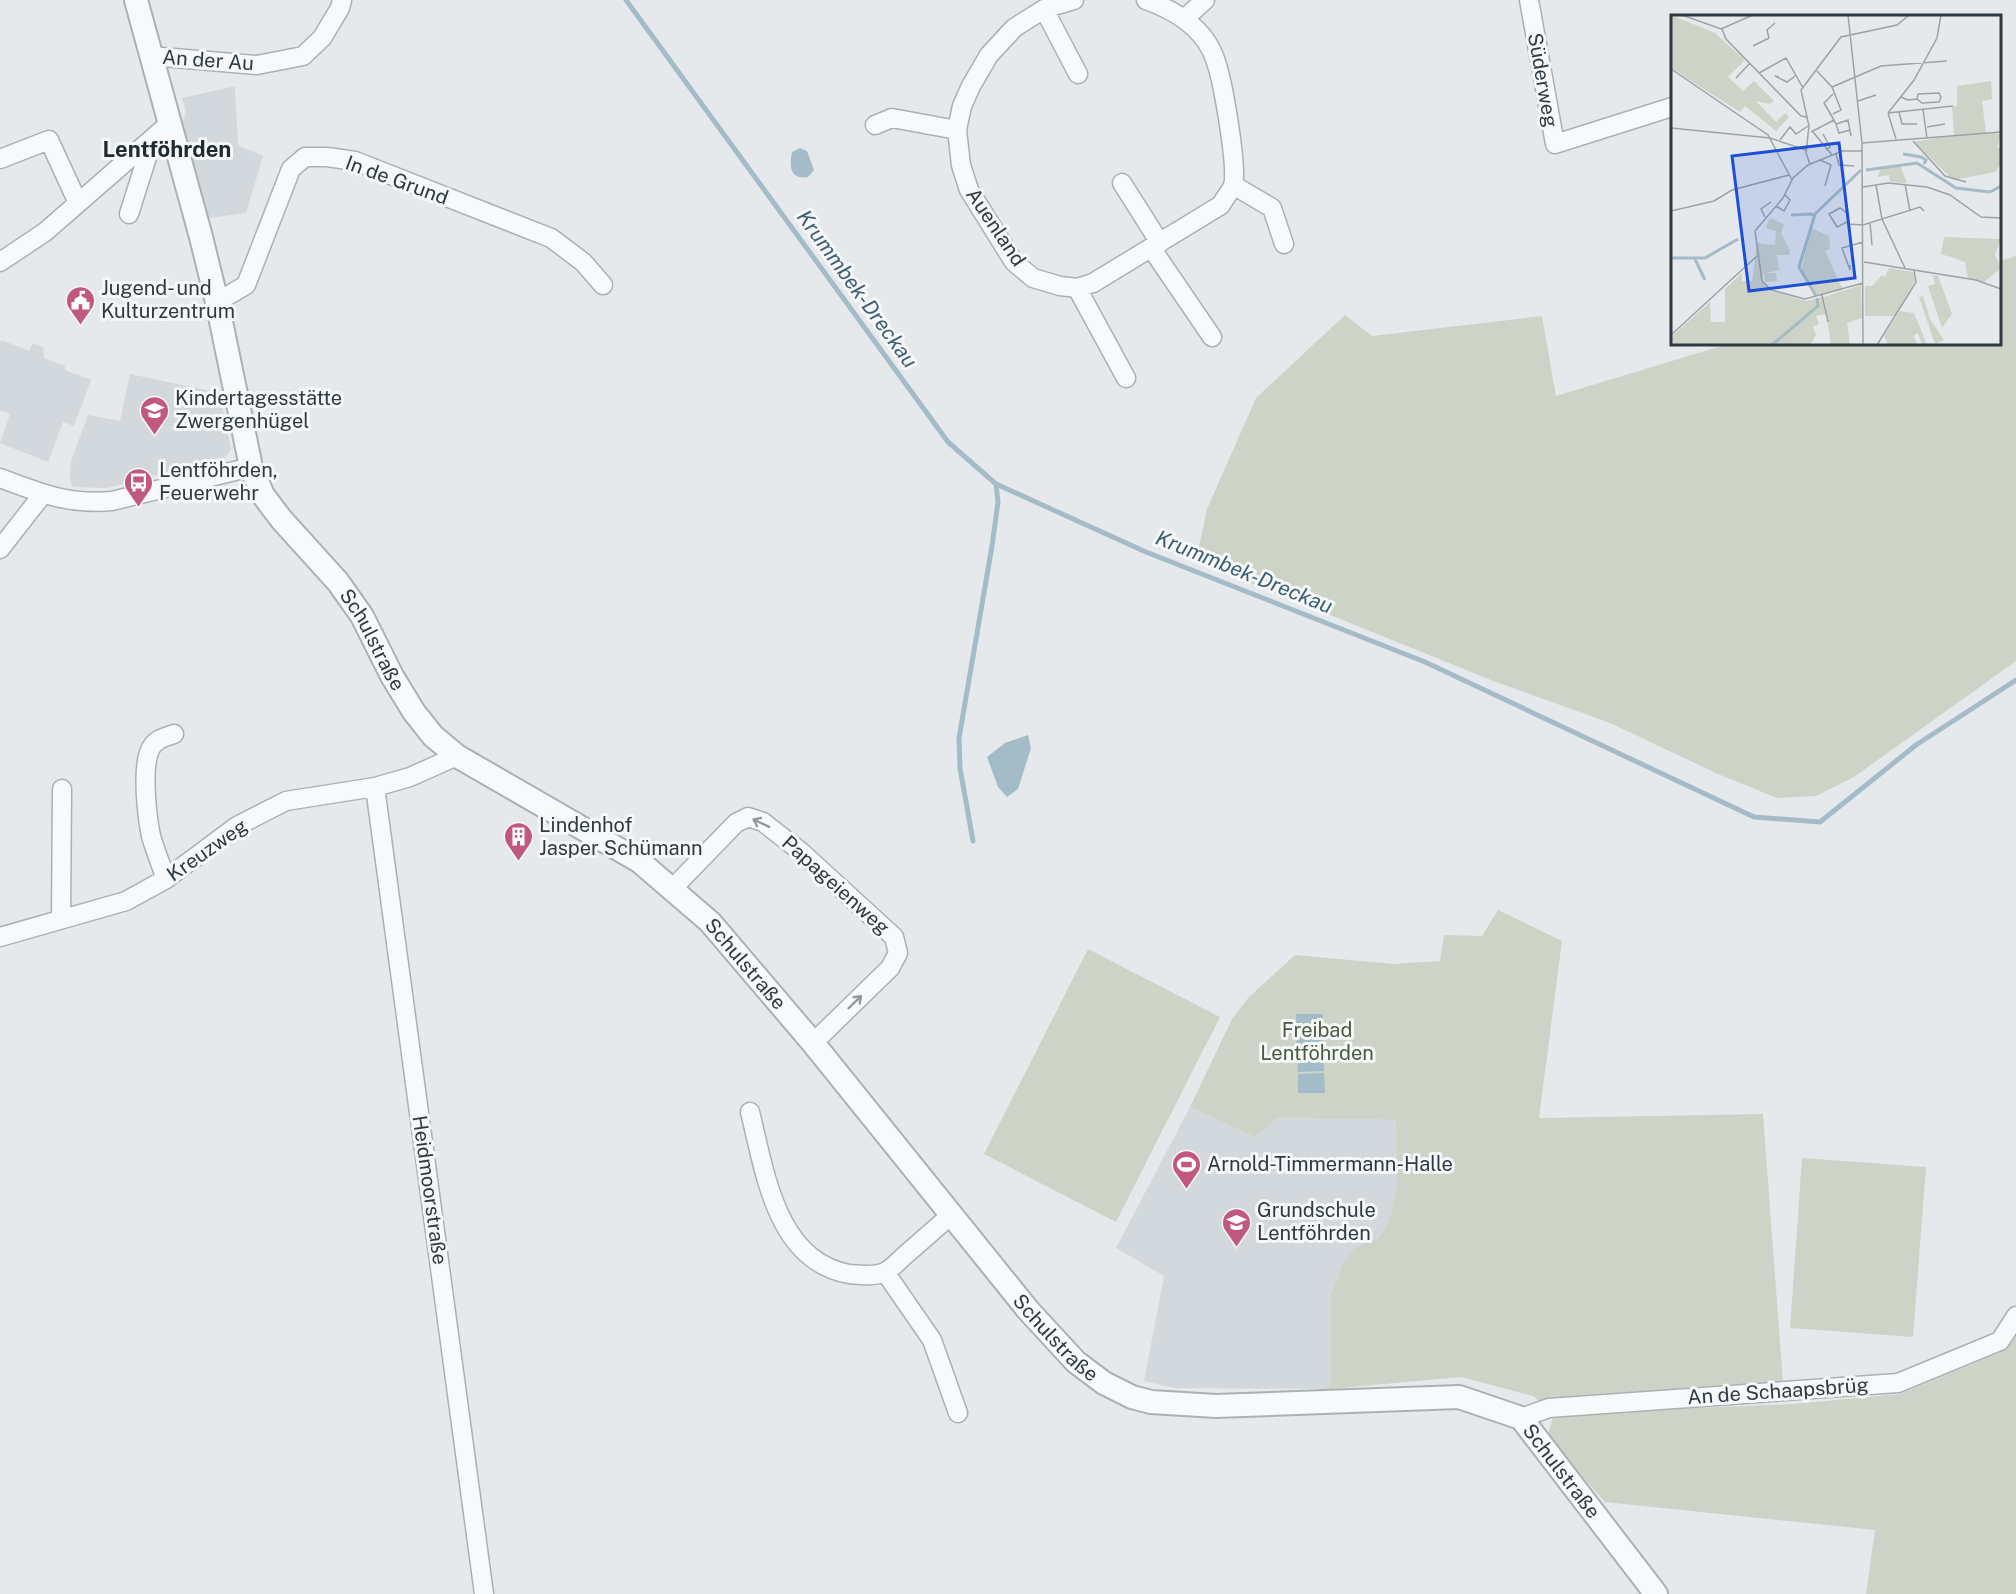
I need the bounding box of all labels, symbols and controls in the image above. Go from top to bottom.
inset map [1671,15,2001,345]
street label: Süderweg [1523,31,1563,129]
street label: An der Au [161,45,255,75]
district label: Lentföhrden [103,136,231,162]
street label: In de Grund [342,150,452,210]
street label: Auenland [961,183,1031,271]
water label: Krummbek-Dreckau [792,205,923,372]
place label: Jugend- und Kulturzentrum [101,276,235,323]
public building icon: Jugend- und Kulturzentrum [64,284,96,326]
place label: Kindertagesstätte Zwergenhügel [175,386,342,433]
school or university icon: Kindertagesstätte Zwergenhügel [138,394,170,436]
place label: Lentföhrden, Feuerwehr [159,458,278,505]
bus stop icon: Lentföhrden, Feuerwehr [122,466,154,508]
water label: Krummbek-Dreckau [1152,525,1336,618]
street label: Schulstraße [335,584,410,695]
place label: Lindenhof Jasper Schümann [539,813,703,860]
street label: Kreuzweg [162,814,252,886]
one-way arrow [752,816,770,828]
building icon: Lindenhof Jasper Schümann [502,820,534,862]
street label: Papageienweg [777,830,895,940]
street label: Schulstraße [700,913,791,1014]
one-way arrow [847,995,862,1009]
park label: Freibad Lentföhrden [1260,1018,1374,1065]
street label: Heidmoorstraße [408,1114,452,1266]
sports icon: Arnold-Timmermann-Halle [1170,1148,1202,1190]
place label: Arnold-Timmermann-Halle [1207,1152,1453,1176]
place label: Grundschule Lentföhrden [1257,1198,1376,1245]
school or university icon: Grundschule Lentföhrden [1220,1206,1252,1248]
street label: Schulstraße [1008,1289,1103,1386]
street label: An de Schaapsbrüg [1686,1373,1870,1409]
street label: Schulstraße [1518,1419,1605,1523]

